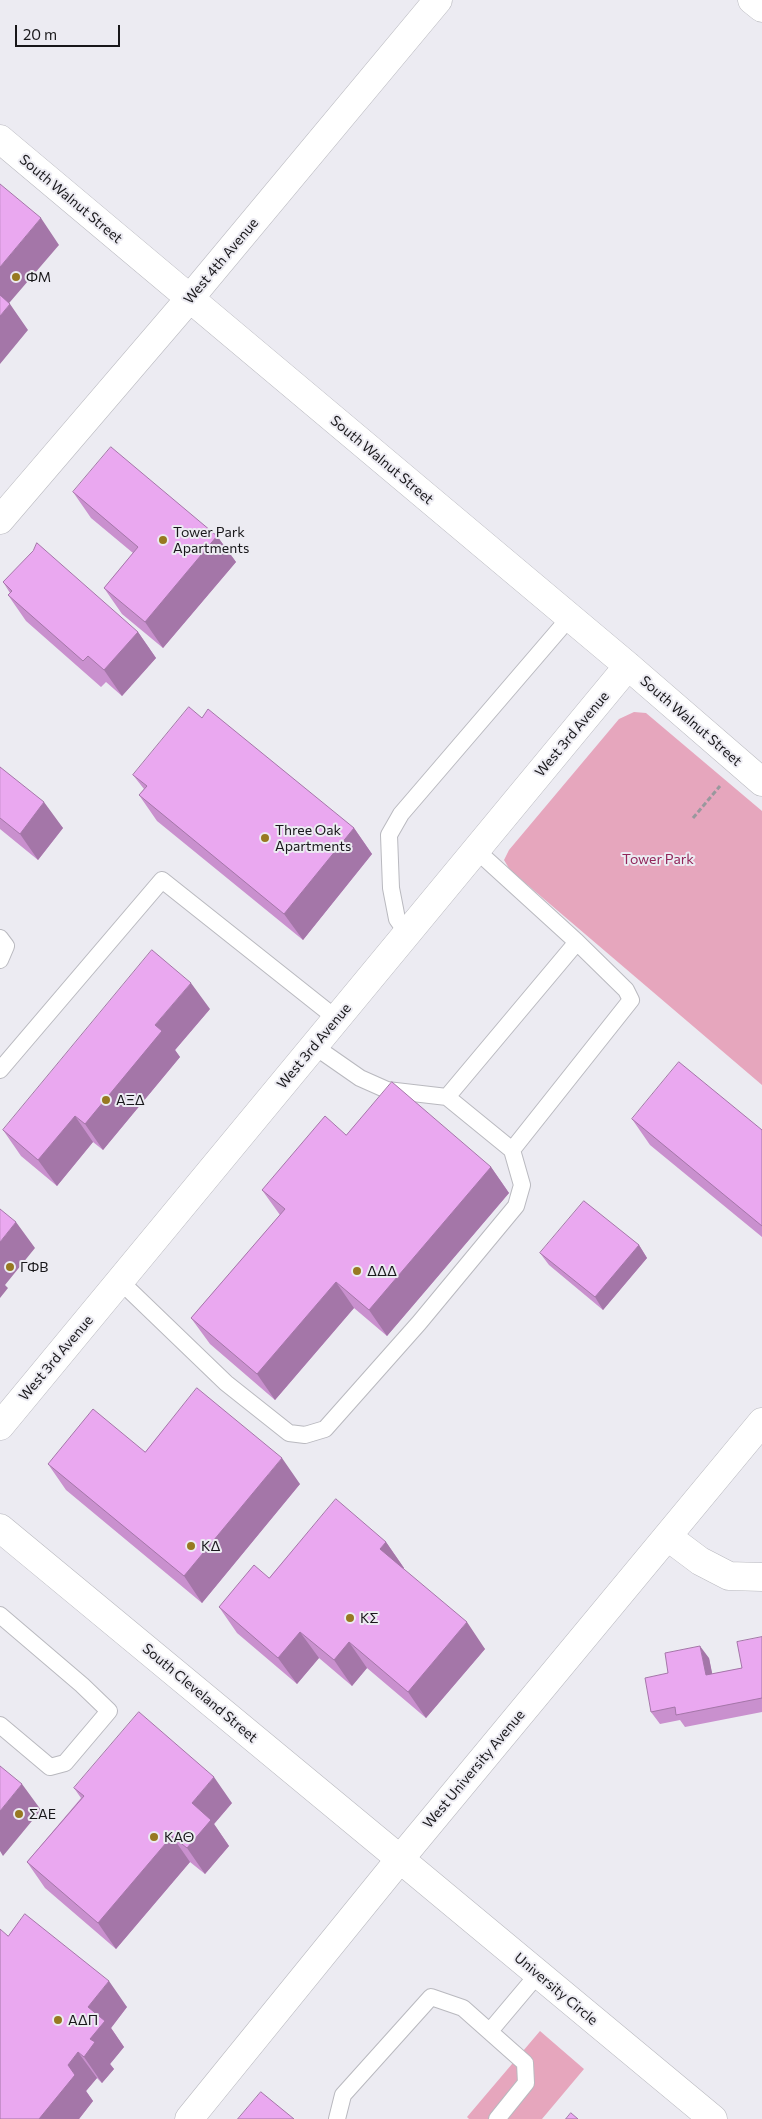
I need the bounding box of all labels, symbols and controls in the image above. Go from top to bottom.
scale bar [18,15,122,47]
text: 20 m [23,25,57,43]
street label: South Walnut Street [16,151,126,247]
street label: West 4th Avenue [180,215,262,307]
place label: ΦΜ [26,269,51,285]
marker: ΦΜ [10,271,22,283]
street label: South Walnut Street [327,412,437,508]
place label: Tower Park Apartments [173,524,249,556]
marker: Tower Park Apartments [157,534,169,546]
street label: South Walnut Street [637,672,745,770]
street label: West 3rd Avenue [531,688,613,780]
place label: Three Oak Apartments [275,822,351,854]
marker: Three Oak Apartments [259,832,271,844]
park label: Tower Park [622,851,694,867]
street label: West 3rd Avenue [273,1000,355,1092]
place label: ΑΞΔ [116,1092,145,1108]
marker: ΑΞΔ [100,1094,112,1106]
place label: ΓΦΒ [20,1259,48,1275]
marker: ΓΦΒ [4,1261,16,1273]
place label: ΔΔΔ [367,1263,397,1279]
marker: ΔΔΔ [351,1265,363,1277]
street label: West 3rd Avenue [15,1312,97,1404]
place label: ΚΔ [201,1538,220,1554]
marker: ΚΔ [185,1540,197,1552]
place label: KΣ [360,1610,378,1626]
marker: KΣ [344,1612,356,1624]
street label: South Cleveland Street [139,1640,261,1746]
street label: West University Avenue [420,1706,528,1832]
place label: ΣAE [29,1806,56,1822]
marker: ΣAE [13,1808,25,1820]
place label: ΚΑΘ [164,1829,194,1845]
marker: ΚΑΘ [148,1831,160,1843]
street label: University Circle [511,1949,601,2029]
place label: ΑΔΠ [68,2012,98,2028]
marker: ΑΔΠ [52,2014,64,2026]

